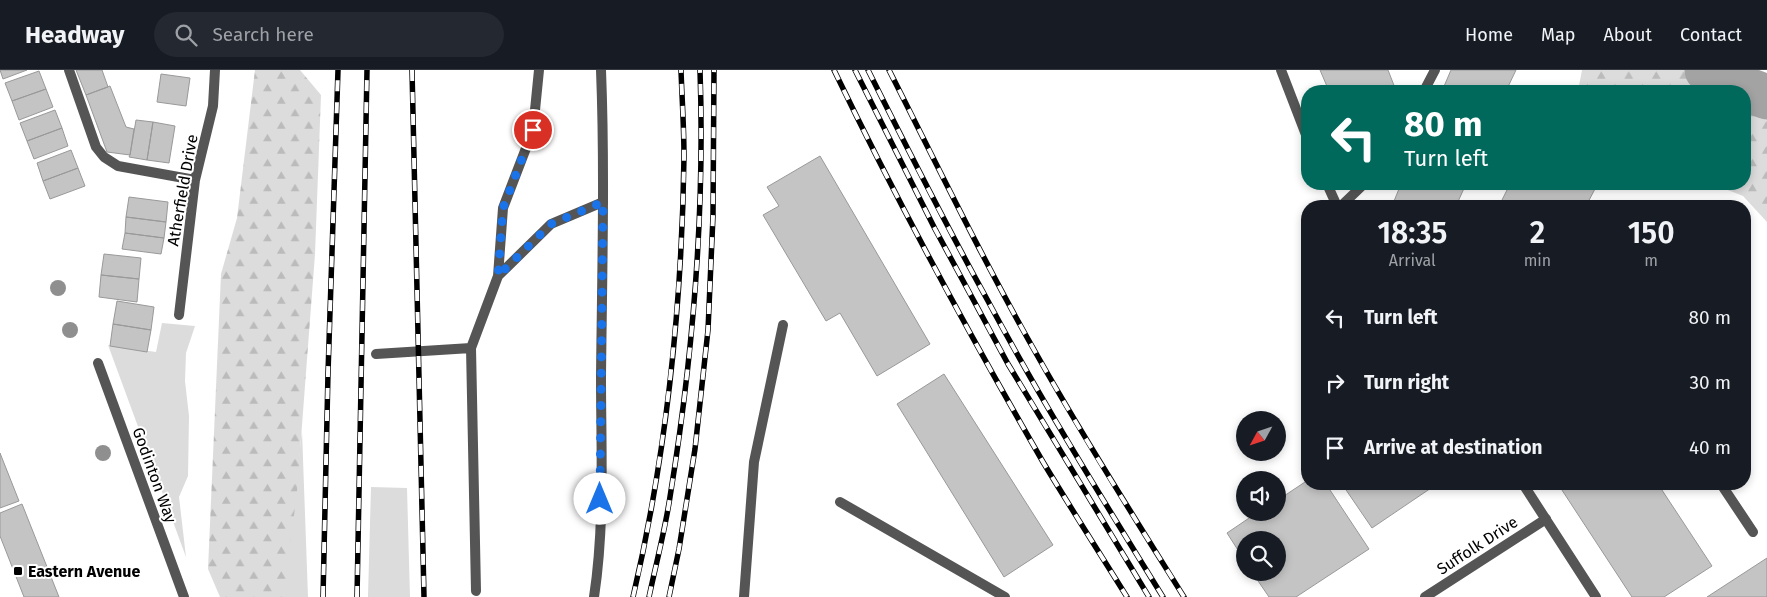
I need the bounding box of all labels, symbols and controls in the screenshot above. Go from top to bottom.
search box [154,12,504,57]
text: Headway [25,21,124,49]
icon: search [172,21,200,49]
text: Search here [212,23,314,46]
text: Home [1465,24,1513,46]
text: Map [1541,24,1575,46]
text: About [1603,24,1652,46]
text: Contact [1680,24,1742,46]
text: 80 m [1404,103,1483,145]
icon: left [1321,105,1386,170]
pin [512,109,554,151]
icon: arrive [519,116,547,144]
street label: Atherfield Drive [163,133,202,247]
text: Turn left [1404,145,1488,172]
text: 18:35 [1377,215,1447,251]
text: 2 [1530,215,1545,251]
text: 150 [1628,215,1675,251]
text: Arrival [1389,251,1436,270]
text: min [1524,251,1551,270]
text: m [1644,251,1658,270]
icon: left [1321,304,1349,332]
text: Turn left [1364,306,1438,329]
text: 80 m [1689,306,1731,329]
icon: right [1321,369,1349,397]
text: Turn right [1364,371,1449,394]
text: 30 m [1690,371,1731,394]
north arrow [1236,411,1286,461]
map controls [1236,411,1286,581]
street label: Godinton Way [128,425,181,526]
icon: arrive [1321,434,1349,462]
text: Arrive at destination [1364,436,1543,459]
text: 40 m [1689,436,1731,459]
button: sound [1236,471,1286,521]
position arrow [573,472,625,524]
street label: Suffolk Drive [1433,512,1521,579]
button: search [1236,531,1286,581]
place label: Eastern Avenue [28,562,140,581]
marker: Eastern Avenue [12,565,24,577]

